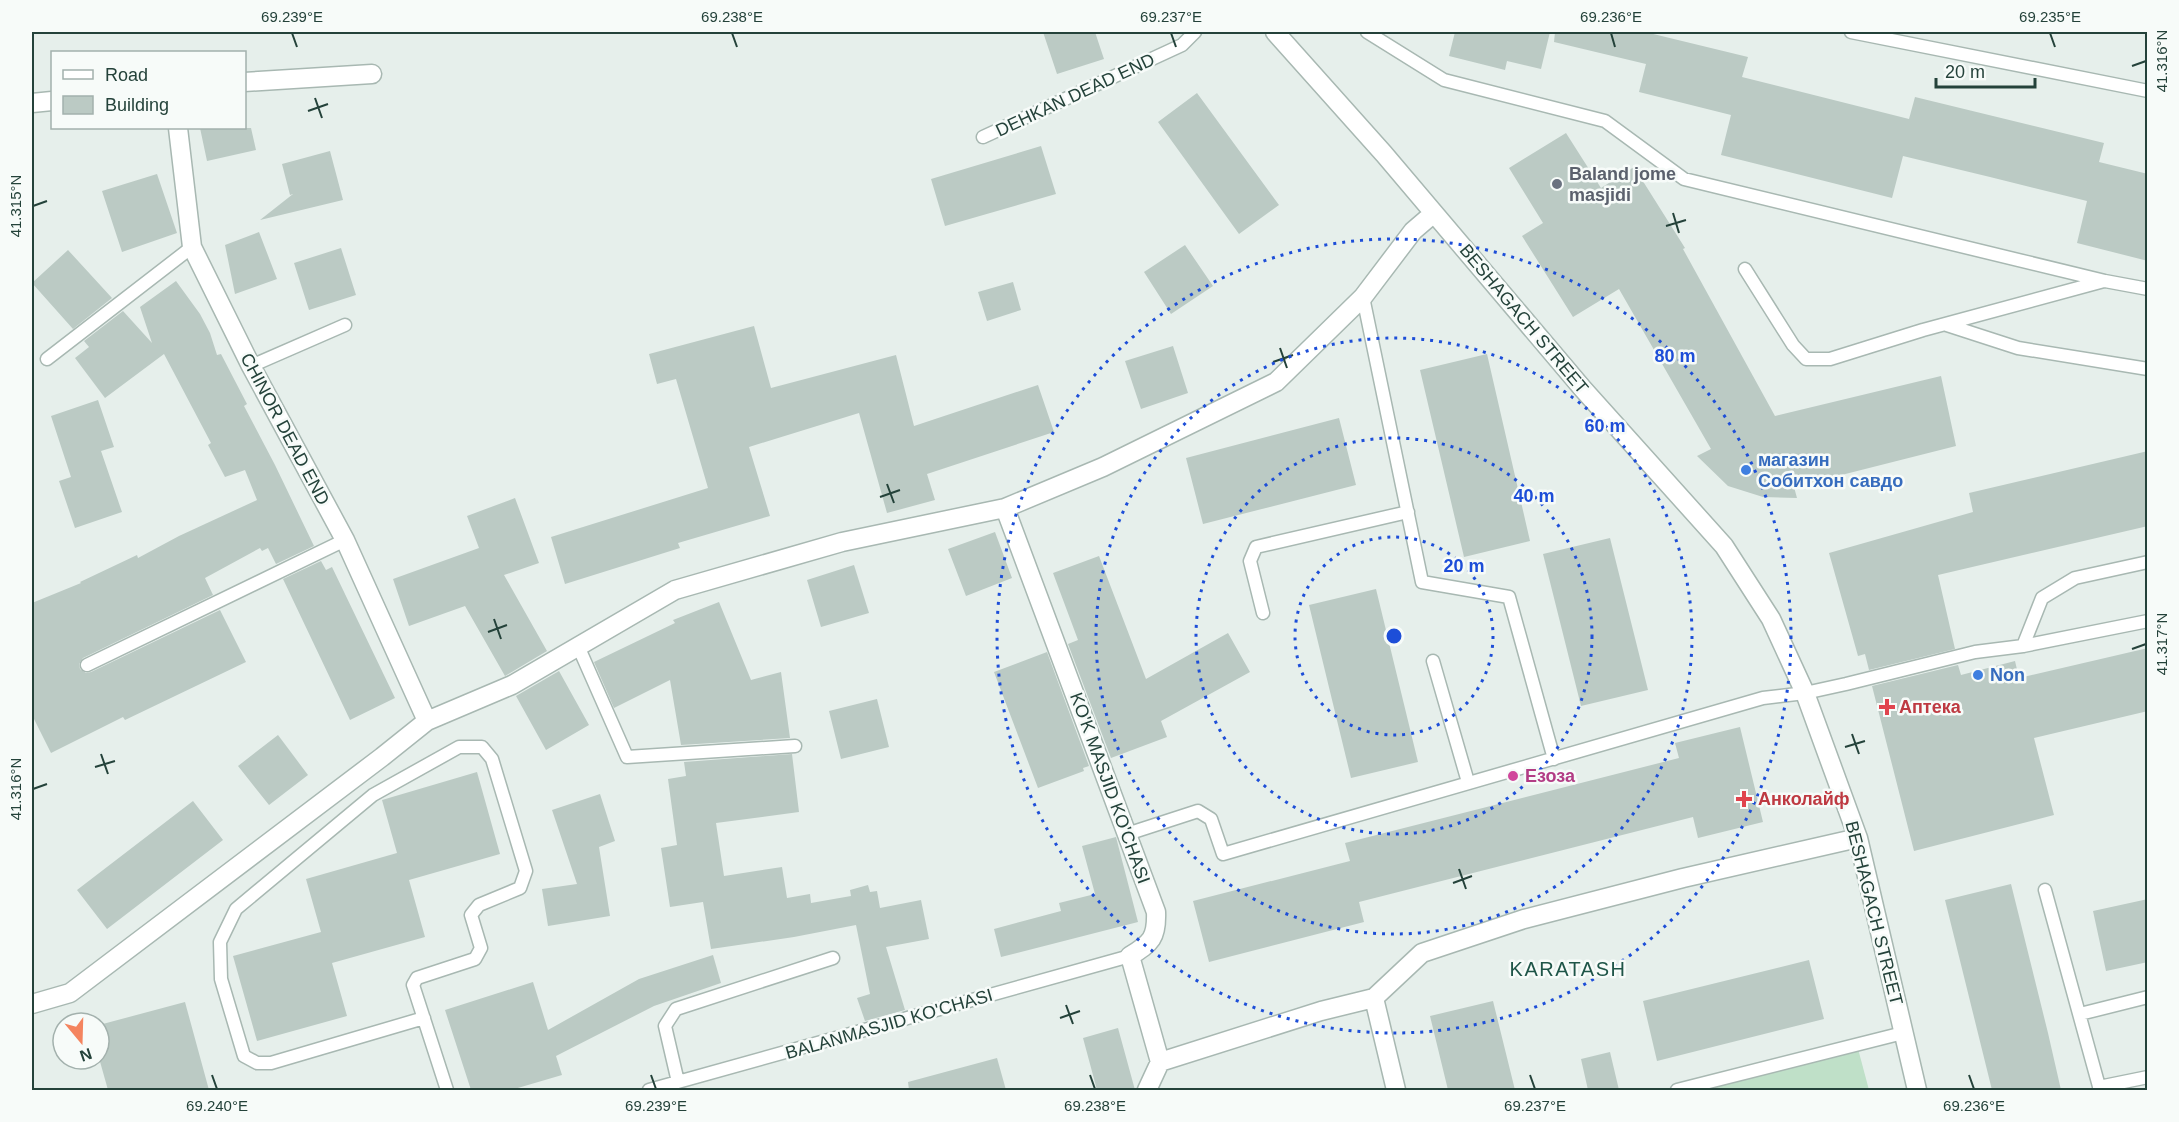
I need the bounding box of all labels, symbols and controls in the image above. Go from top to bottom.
text: 69.239°E [261,8,323,25]
text: 69.238°E [701,8,763,25]
text: 69.237°E [1140,8,1202,25]
text: 69.236°E [1580,8,1642,25]
text: 69.235°E [2019,8,2081,25]
text: 41.316°N [2153,30,2170,92]
street label: DEHKAN DEAD END [992,49,1158,141]
legend [51,51,246,129]
scale bar [1936,51,2035,89]
text: 20 m [1945,62,1985,82]
text: Road [105,65,148,85]
text: Building [105,95,169,115]
place label: Baland jome masjidi [1569,164,1676,205]
text: 41.315°N [7,175,24,237]
marker: Baland jome masjidi [1550,177,1564,191]
street label: BESHAGACH STREET [1456,240,1592,398]
text: 80 m [1654,346,1696,366]
street label: CHINOR DEAD END [236,350,334,508]
text: 60 m [1584,416,1626,436]
place label: магазин Собитхон савдо [1758,450,1903,491]
marker: магазин Собитхон савдо [1739,463,1753,477]
text: 40 m [1513,486,1555,506]
text: 20 m [1443,556,1485,576]
text: 41.317°N [2153,613,2170,675]
centre of rings [1384,626,1404,646]
place label: Non [1990,665,2025,685]
marker: Non [1971,668,1985,682]
street label: KO'K MASJID KO'CHASI [1066,690,1154,886]
place label: Аптека [1899,697,1962,717]
marker: Аптека [1880,700,1894,714]
text: 41.316°N [7,758,24,820]
place label: Езоза [1525,766,1576,786]
marker: Езоза [1506,769,1520,783]
place label: Анколайф [1758,789,1850,809]
marker: Анколайф [1735,790,1753,808]
street label: BESHAGACH STREET [1841,819,1907,1007]
district label: KARATASH [1510,958,1626,980]
street label: BALANMASJID KO'CHASI [783,985,995,1063]
north arrow [51,1011,111,1071]
text: N [77,1045,94,1065]
text: 69.240°E [186,1097,248,1114]
text: 69.239°E [625,1097,687,1114]
text: 69.238°E [1064,1097,1126,1114]
text: 69.237°E [1504,1097,1566,1114]
text: 69.236°E [1943,1097,2005,1114]

